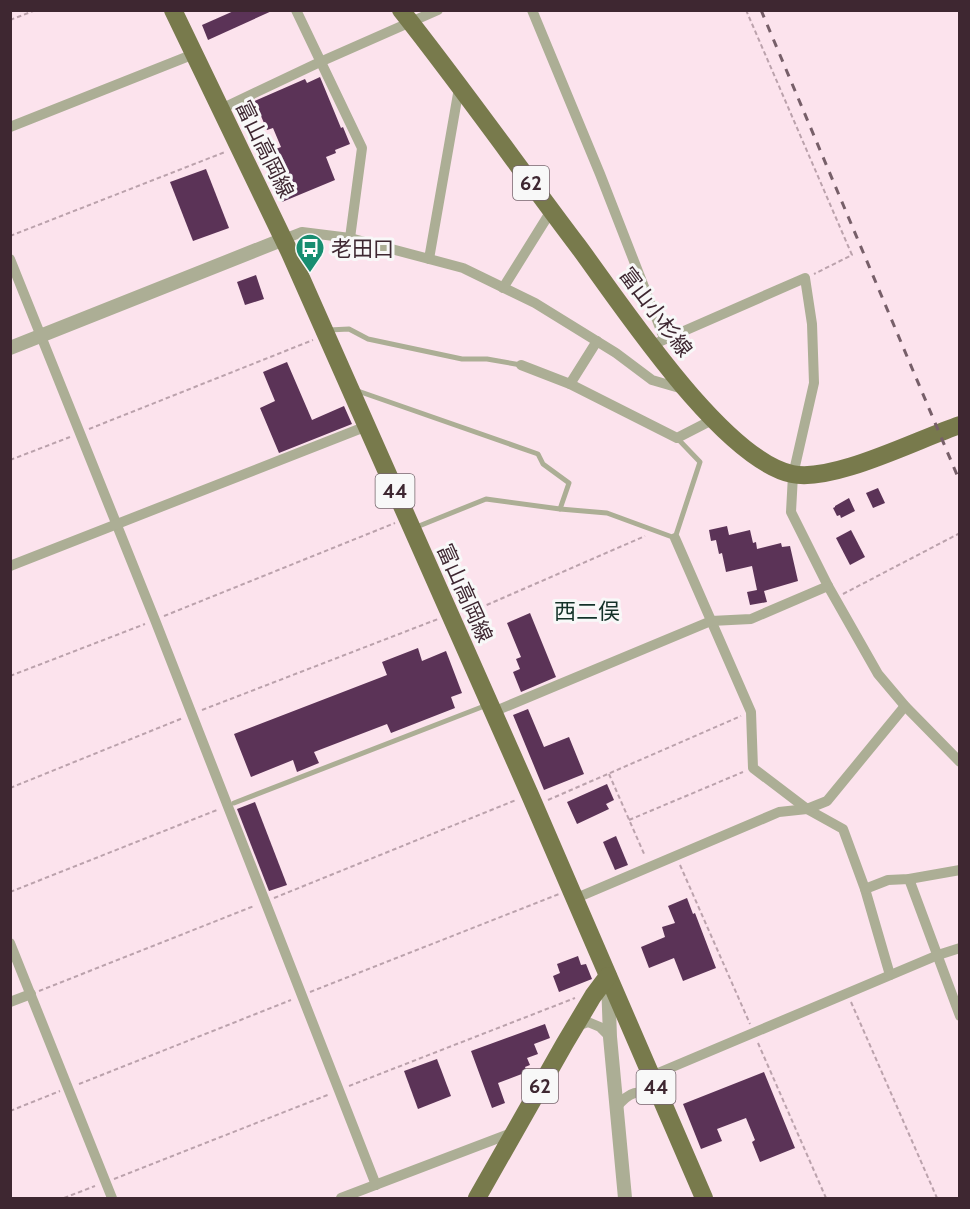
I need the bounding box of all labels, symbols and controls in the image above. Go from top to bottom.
street label: 富山高岡線 [231,96,299,202]
road number: 62 [513,166,549,200]
bus stop icon: 老田口 [294,232,326,274]
place label: 老田口 [331,236,394,261]
street label: 富山小杉線 [614,263,698,361]
road number: 44 [376,474,414,508]
street label: 富山高岡線 [432,540,498,646]
district label: 西二俣 [554,598,620,625]
road number: 62 [522,1069,558,1103]
road number: 44 [636,1070,676,1104]

